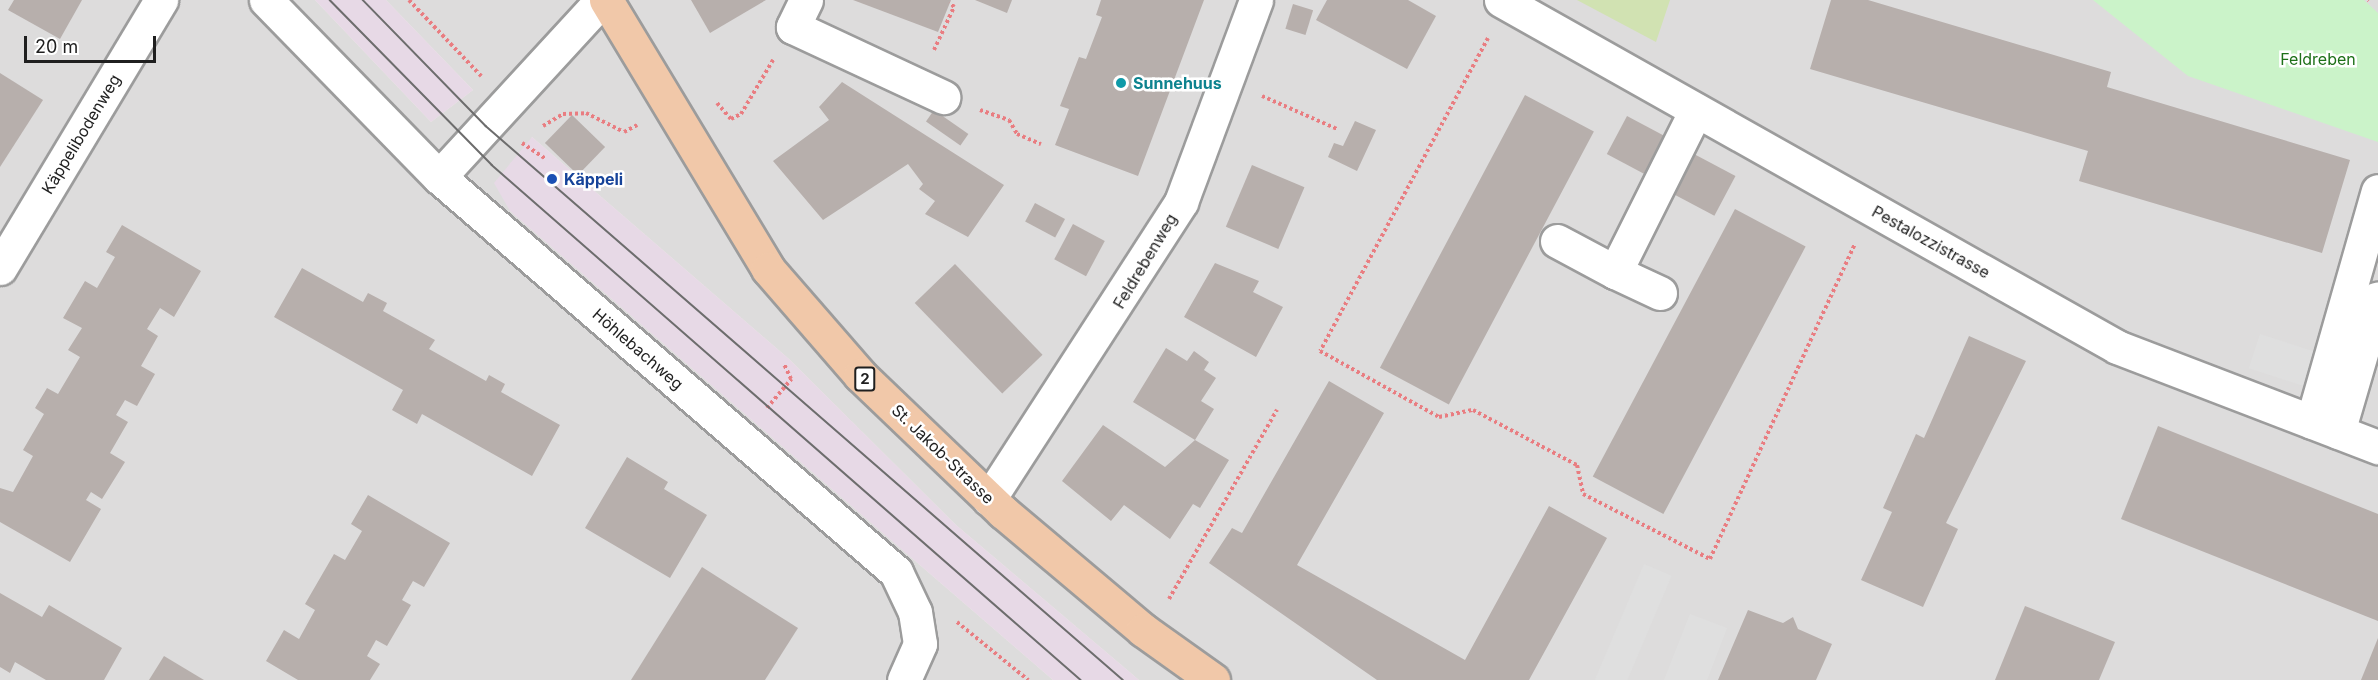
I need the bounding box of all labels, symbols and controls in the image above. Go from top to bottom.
scale bar [27,24,159,62]
text: 20 m [35,36,78,57]
park label: Feldreben [2280,49,2356,69]
street label: Käppelibodenweg [38,71,124,197]
place label: Sunnehuus [1133,73,1222,93]
marker: Sunnehuus [1114,76,1128,90]
place label: Käppeli [564,169,623,189]
marker: Käppeli [545,172,559,186]
street label: Pestalozzistrasse [1869,202,1993,282]
street label: Feldrebenweg [1109,210,1181,312]
street label: Höhlebachweg [589,304,687,394]
road number: 2 [853,367,877,391]
street label: St. Jakob-Strasse [888,400,998,508]

